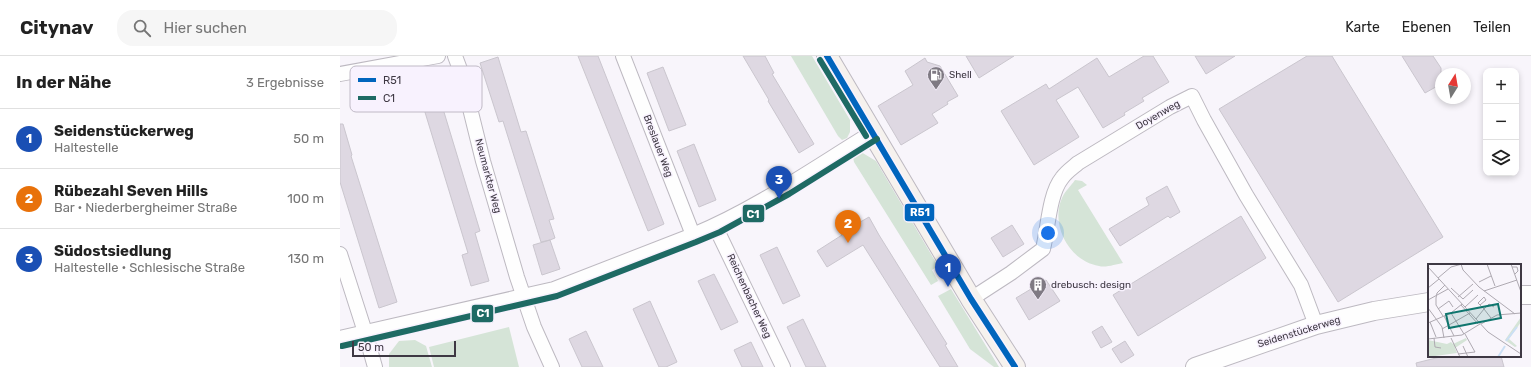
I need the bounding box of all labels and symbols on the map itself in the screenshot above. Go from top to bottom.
fuel station icon: Shell [926,65,946,90]
legend [350,66,482,112]
north arrow [1435,68,1471,104]
place label: Shell [949,69,972,81]
text: R51 [383,74,401,87]
text: C1 [383,92,395,105]
street label: Doyenweg [1134,98,1182,132]
street label: Breslauer Weg [641,113,675,179]
street label: Neumarkter Weg [472,137,504,215]
pin: 3 [766,166,792,199]
line badge: R51 [904,203,935,222]
line badge: C1 [742,204,765,223]
text: R51 [910,206,930,219]
text: C1 [746,208,760,221]
pin: 2 [835,210,861,243]
your location [1038,223,1058,243]
street label: Reichenbacher Weg [724,252,774,340]
pin: 1 [935,254,961,287]
inset map [1428,264,1521,357]
building icon: drebusch: design [1028,275,1048,300]
place label: drebusch: design [1051,279,1131,291]
line badge: C1 [471,304,494,323]
text: C1 [476,307,490,320]
street label: Seidenstückerweg [1256,314,1342,350]
scale bar [352,339,456,358]

